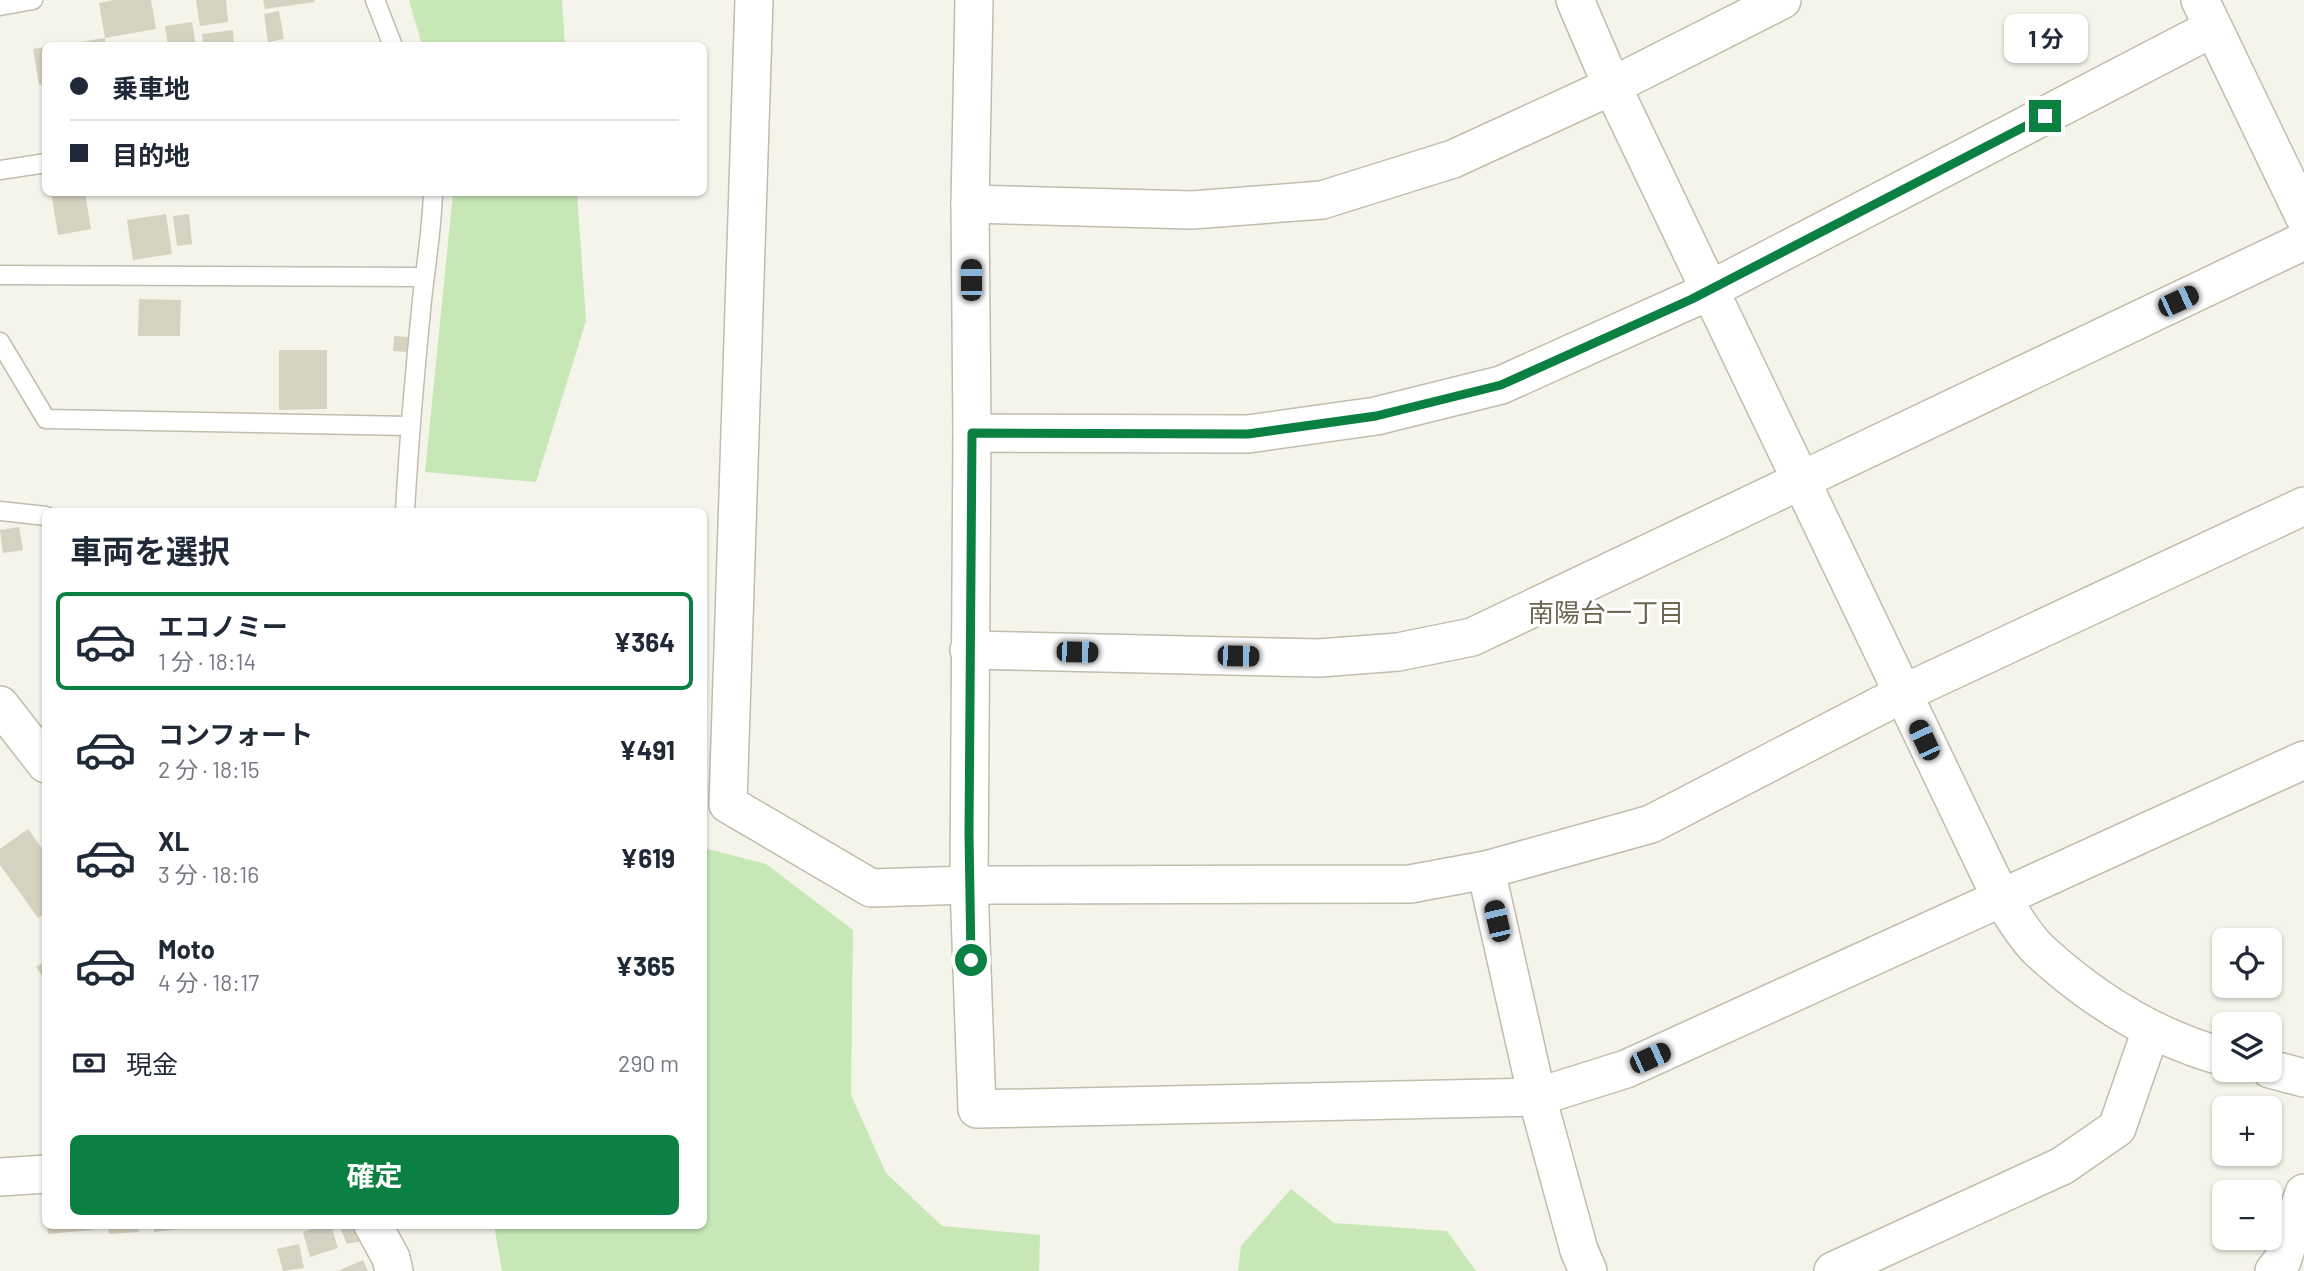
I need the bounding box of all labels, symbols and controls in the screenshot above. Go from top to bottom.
callout: 1 分 [2003,15,2087,64]
text: 1 分 [2028,24,2064,52]
text: 乗車地 [112,72,190,103]
route end [2029,100,2061,132]
text: 目的地 [112,139,190,170]
car [961,259,982,301]
car [2155,283,2202,319]
text: 車両を選択 [70,531,230,569]
district label: 南陽台一丁目 [1528,596,1684,627]
icon: car [74,610,137,673]
text: エコノミー [158,610,288,641]
text: ¥364 [613,626,675,657]
car [1056,641,1099,663]
car [1217,645,1260,667]
text: 1 分 · 18:14 [158,647,256,675]
car [1906,717,1943,763]
icon: car [74,718,137,781]
text: コンフォート [158,718,313,749]
text: ¥491 [619,734,675,765]
text: 2 分 · 18:15 [158,755,260,783]
text: XL [158,825,189,856]
icon: car [74,826,137,889]
text: ¥619 [620,842,675,873]
text: 3 分 · 18:16 [158,860,259,888]
car [1483,898,1512,944]
map controls [2212,928,2282,1250]
button: locate [2212,928,2282,998]
text: Moto [158,933,215,964]
icon: car [74,934,137,997]
route start [955,944,987,976]
text: ¥365 [615,950,675,981]
text: 4 分 · 18:17 [158,968,259,996]
button: layers [2212,1012,2282,1082]
car [1627,1040,1674,1076]
icon: cash [70,1044,108,1082]
text: 現金 [126,1048,178,1079]
text: 290 m [618,1049,679,1077]
button: + [2212,1096,2282,1166]
button: 確定 [70,1135,679,1215]
button: − [2212,1180,2282,1250]

